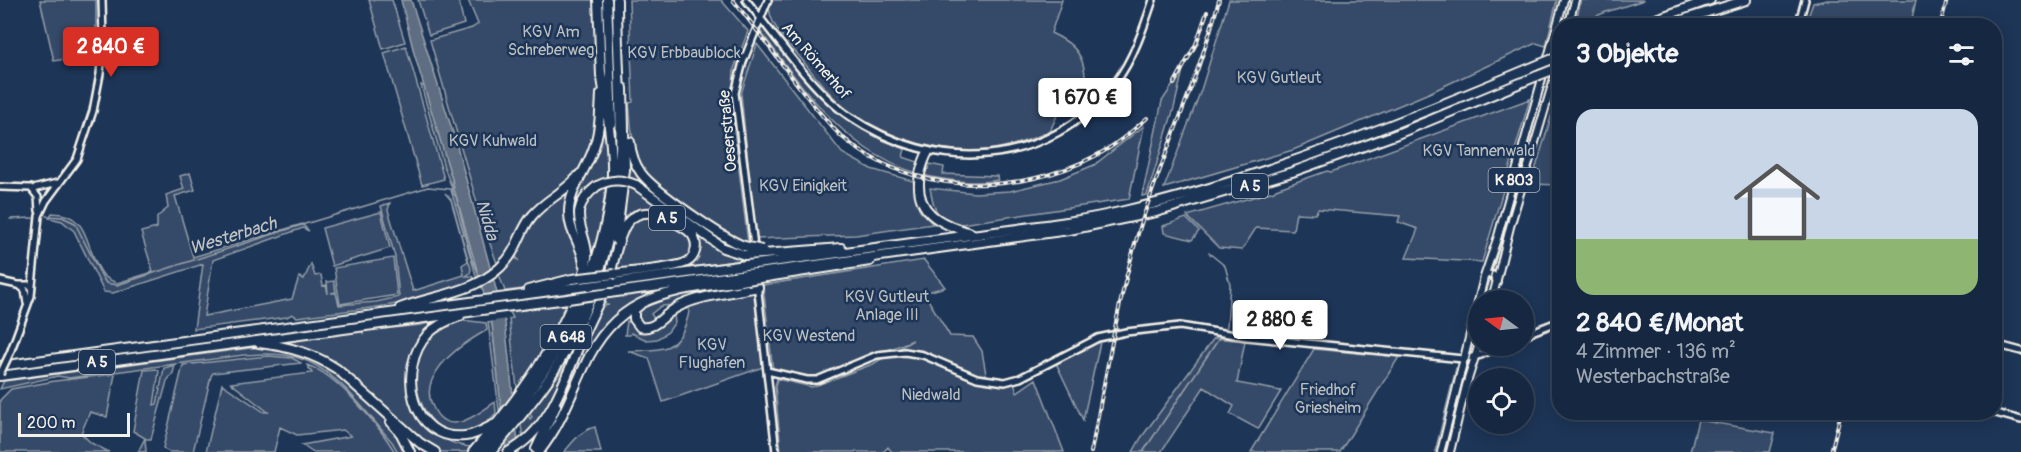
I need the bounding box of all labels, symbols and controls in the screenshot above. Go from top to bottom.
street label: Am Römerhof [777,18,855,104]
park label: KGV Am Schreberweg [508,22,594,60]
pin: 2 840 € [56,27,166,78]
text: 2 840 € [77,34,145,59]
text: 3 Objekte [1576,38,1678,70]
icon: filters [1945,38,1978,71]
park label: KGV Erbbaublock [627,43,741,63]
park label: KGV Gutleut [1237,68,1322,88]
pin: 1 670 € [1030,78,1140,129]
text: 1 670 € [1052,85,1118,110]
street label: Oeserstraße [714,89,742,173]
park label: KGV Kuhwald [449,131,537,151]
park label: KGV Tannenwald [1423,141,1535,161]
icon: home [1723,148,1831,256]
road number: K 803 [1488,168,1540,192]
road number: A 5 [1232,174,1268,198]
park label: KGV Einigkeit [759,176,848,196]
water label: Nidda [470,197,504,245]
road number: A 5 [649,206,685,230]
water label: Westerbach [187,211,281,260]
park label: KGV Gutleut Anlage III [845,287,930,325]
north arrow [1468,290,1534,356]
map controls [1468,290,1534,434]
pin: 2 880 € [1225,300,1335,351]
text: 2 880 € [1247,307,1313,332]
text: 2 840 €/Monat [1576,307,1743,339]
road number: A 648 [540,325,592,349]
park label: KGV Westend [763,326,855,346]
park label: KGV Flughafen [679,335,745,373]
text: 4 Zimmer · 136 m² [1576,339,1736,364]
road number: A 5 [79,350,115,374]
text: Westerbachstraße [1576,364,1730,389]
button: locate [1468,368,1534,434]
park label: Friedhof Griesheim [1295,380,1361,418]
park label: Niedwald [901,385,961,405]
scale bar [18,410,130,438]
text: 200 m [27,413,75,433]

